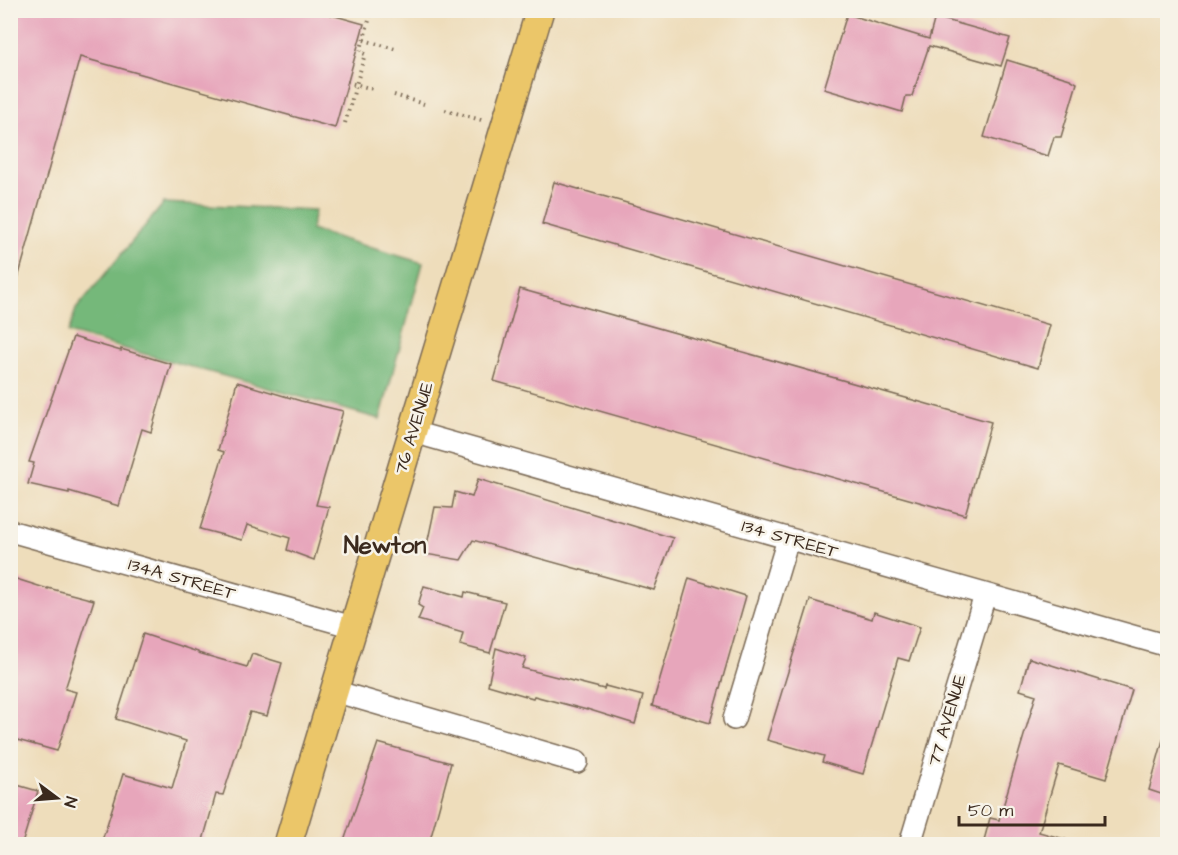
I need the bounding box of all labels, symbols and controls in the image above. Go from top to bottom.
street label: 76 AVENUE [388,379,440,477]
street label: 134 STREET [739,513,842,565]
district label: Newton [344,529,426,563]
street label: 134A STREET [125,552,239,606]
street label: 77 AVENUE [921,671,973,769]
north arrow [27,768,87,828]
scale bar [959,789,1104,827]
text: N [59,794,82,810]
text: 50 m [968,798,1013,823]

